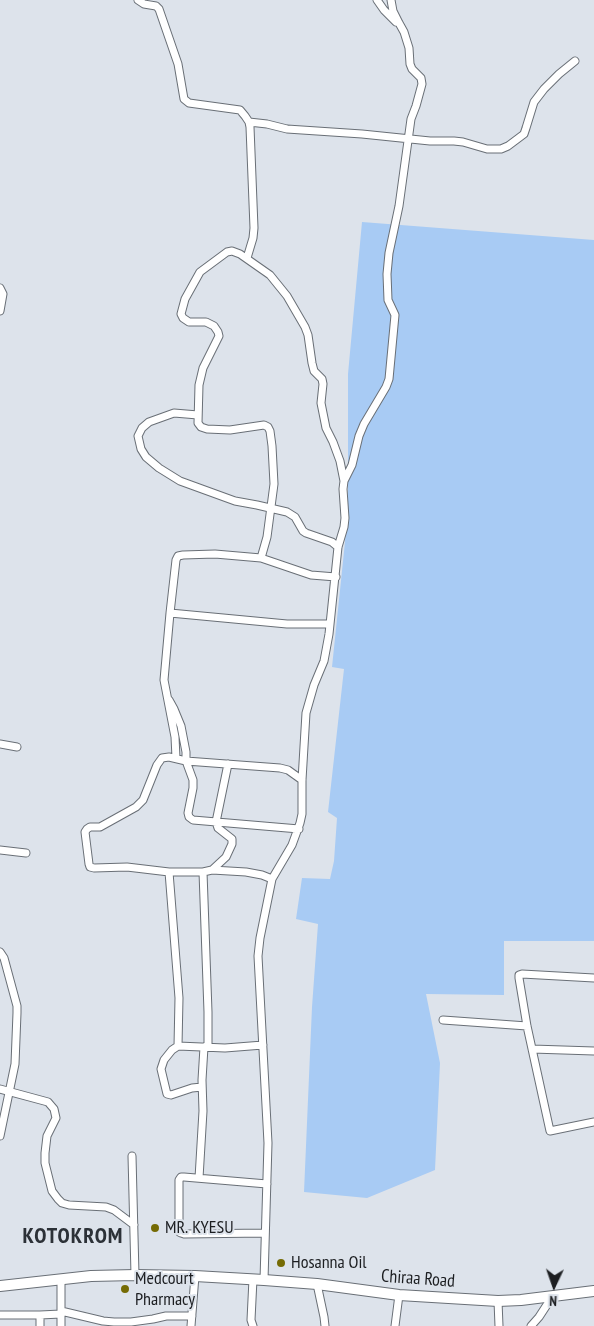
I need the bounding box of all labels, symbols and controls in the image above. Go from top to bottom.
place label: MR. KYESU [165,1217,234,1239]
marker: MR. KYESU [149,1222,161,1234]
district label: KOTOKROM [22,1224,124,1250]
place label: Hosanna Oil [291,1252,367,1274]
marker: Hosanna Oil [275,1257,287,1269]
north arrow [529,1261,579,1311]
street label: Chiraa Road [380,1266,456,1292]
place label: Medcourt Pharmacy [135,1268,195,1310]
marker: Medcourt Pharmacy [119,1283,131,1295]
text: N [549,1292,557,1310]

